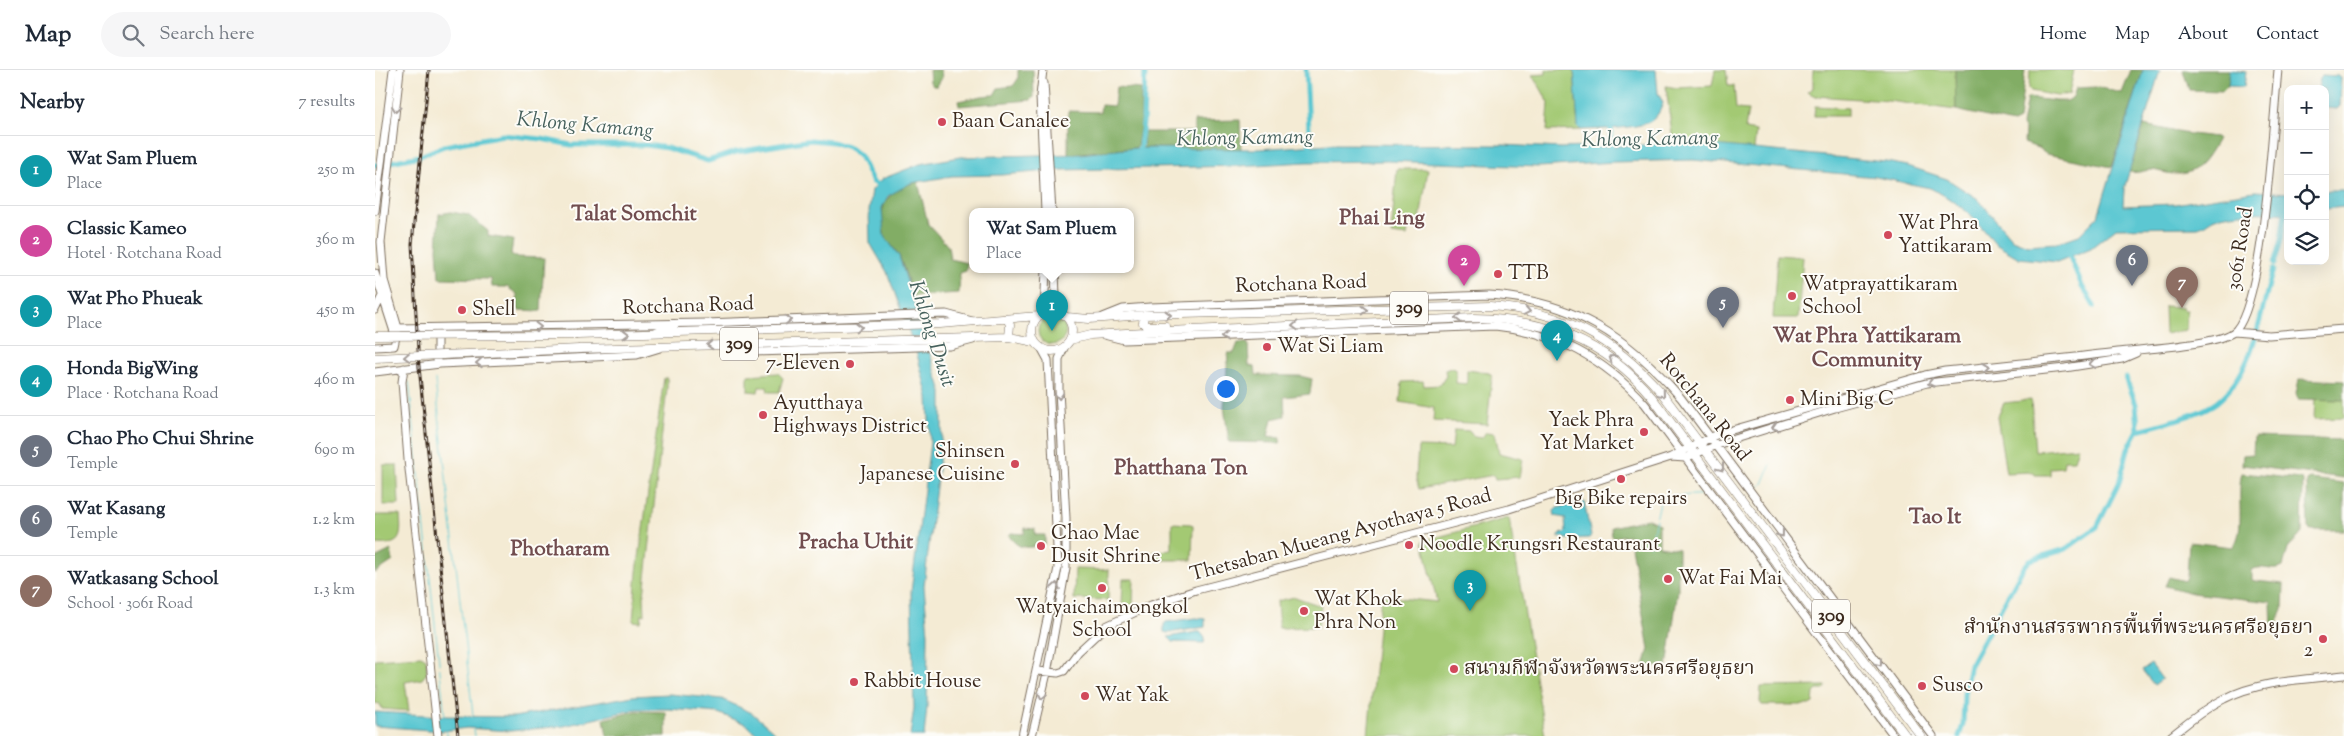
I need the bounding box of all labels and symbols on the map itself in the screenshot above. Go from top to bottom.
one-way arrow [391,105,402,113]
water label: Khlong Kamang [515,105,655,147]
place label: Baan Canalee [952,108,1069,137]
marker: Baan Canalee [936,116,948,128]
water label: Khlong Kamang [1176,123,1314,155]
water label: Khlong Kamang [1581,124,1719,156]
district label: Talat Somchit [571,200,698,230]
district label: Phai Ling [1339,204,1425,234]
street label: 3061 Road [2220,205,2262,293]
place label: Wat Phra Yattikaram [1898,210,1993,262]
marker: Wat Phra Yattikaram [1882,229,1894,241]
pin: 2 [1448,245,1480,286]
pin: 6 [2116,245,2148,286]
place label: TTB [1508,260,1549,289]
pin: 7 [2166,267,2198,308]
street label: Rotchana Road [1235,268,1367,302]
marker: TTB [1492,268,1504,280]
place label: Watprayattikaram School [1802,271,1958,323]
water label: Khlong Dusit [900,277,962,391]
pin: 5 [1707,287,1739,328]
street label: Rotchana Road [622,290,754,324]
pin: 1 [1036,290,1068,331]
marker: Watprayattikaram School [1786,290,1798,302]
road number: 309 [1390,292,1428,324]
place label: Shell [472,296,516,325]
marker: Shell [456,304,468,316]
one-way arrow [1362,305,1369,315]
one-way arrow [1523,305,1532,315]
one-way arrow [1164,310,1172,320]
one-way arrow [1453,313,1461,324]
one-way arrow [784,315,792,325]
one-way arrow [1291,320,1299,331]
pin: 4 [1541,320,1573,361]
one-way arrow [535,322,543,332]
one-way arrow [855,322,863,332]
district label: Wat Phra Yattikaram Community [1773,322,1962,376]
road number: 309 [720,328,758,360]
one-way arrow [622,329,630,340]
one-way arrow [1220,332,1228,342]
place label: Wat Si Liam [1277,333,1384,362]
one-way arrow [706,340,714,351]
marker: Wat Si Liam [1261,341,1273,353]
street label: Rotchana Road [1651,348,1757,468]
place label: 7-Eleven [766,350,840,379]
one-way arrow [403,351,411,362]
one-way arrow [1608,355,1617,365]
one-way arrow [474,357,482,368]
marker: 7-Eleven [844,358,856,370]
one-way arrow [2088,358,2096,369]
one-way arrow [1982,362,1990,373]
your location [1213,376,1239,402]
one-way arrow [1926,377,1935,388]
place label: Mini Big C [1800,386,1894,415]
one-way arrow [1657,388,1666,397]
place label: Ayutthaya Highways District [773,390,927,442]
one-way arrow [1054,392,1065,400]
marker: Mini Big C [1784,394,1796,406]
place label: Yaek Phra Yat Market [1540,407,1634,459]
marker: Ayutthaya Highways District [757,409,769,421]
one-way arrow [1771,421,1779,431]
marker: Yaek Phra Yat Market [1638,426,1650,438]
place label: Shinsen Japanese Cuisine [859,438,1005,490]
district label: Phatthana Ton [1114,454,1248,484]
marker: Shinsen Japanese Cuisine [1009,458,1021,470]
one-way arrow [1715,462,1724,472]
marker: Big Bike repairs [1615,473,1627,485]
street label: Thetsaban Mueang Ayothaya 5 Road [1187,482,1495,590]
place label: Big Bike repairs [1555,485,1687,514]
district label: Tao It [1909,503,1962,533]
place label: Chao Mae Dusit Shrine [1051,520,1160,572]
district label: Pracha Uthit [799,528,914,558]
one-way arrow [1775,528,1784,538]
place label: Noodle Krungsri Restaurant [1419,531,1660,560]
district label: Photharam [510,535,610,565]
marker: Noodle Krungsri Restaurant [1403,539,1415,551]
marker: Chao Mae Dusit Shrine [1035,540,1047,552]
place label: Wat Fai Mai [1678,565,1783,594]
pin: 3 [1454,570,1486,611]
marker: Wat Fai Mai [1662,573,1674,585]
one-way arrow [1050,582,1060,590]
marker: Watyaichaimongkol School [1096,582,1108,594]
place label: Wat Khok Phra Non [1314,586,1403,638]
place label: Watyaichaimongkol School [1016,594,1189,646]
road number: 309 [1812,600,1850,632]
marker: Wat Khok Phra Non [1298,605,1310,617]
place label: สำนักงานสรรพากรพื้นที่พระนครศรีอยุธยา 2 [1964,611,2313,666]
marker: สำนักงานสรรพากรพื้นที่พระนครศรีอยุธยา 2 [2317,633,2329,645]
place label: สนามกีฬาจังหวัดพระนครศรีอยุธยา [1464,655,1755,684]
one-way arrow [1873,658,1882,667]
marker: สนามกีฬาจังหวัดพระนครศรีอยุธยา [1448,663,1460,675]
place label: Rabbit House [864,668,981,697]
place label: Susco [1932,672,1983,701]
marker: Rabbit House [848,676,860,688]
marker: Susco [1916,680,1928,692]
place label: Wat Yak [1095,682,1169,711]
marker: Wat Yak [1079,690,1091,702]
one-way arrow [1037,691,1048,700]

